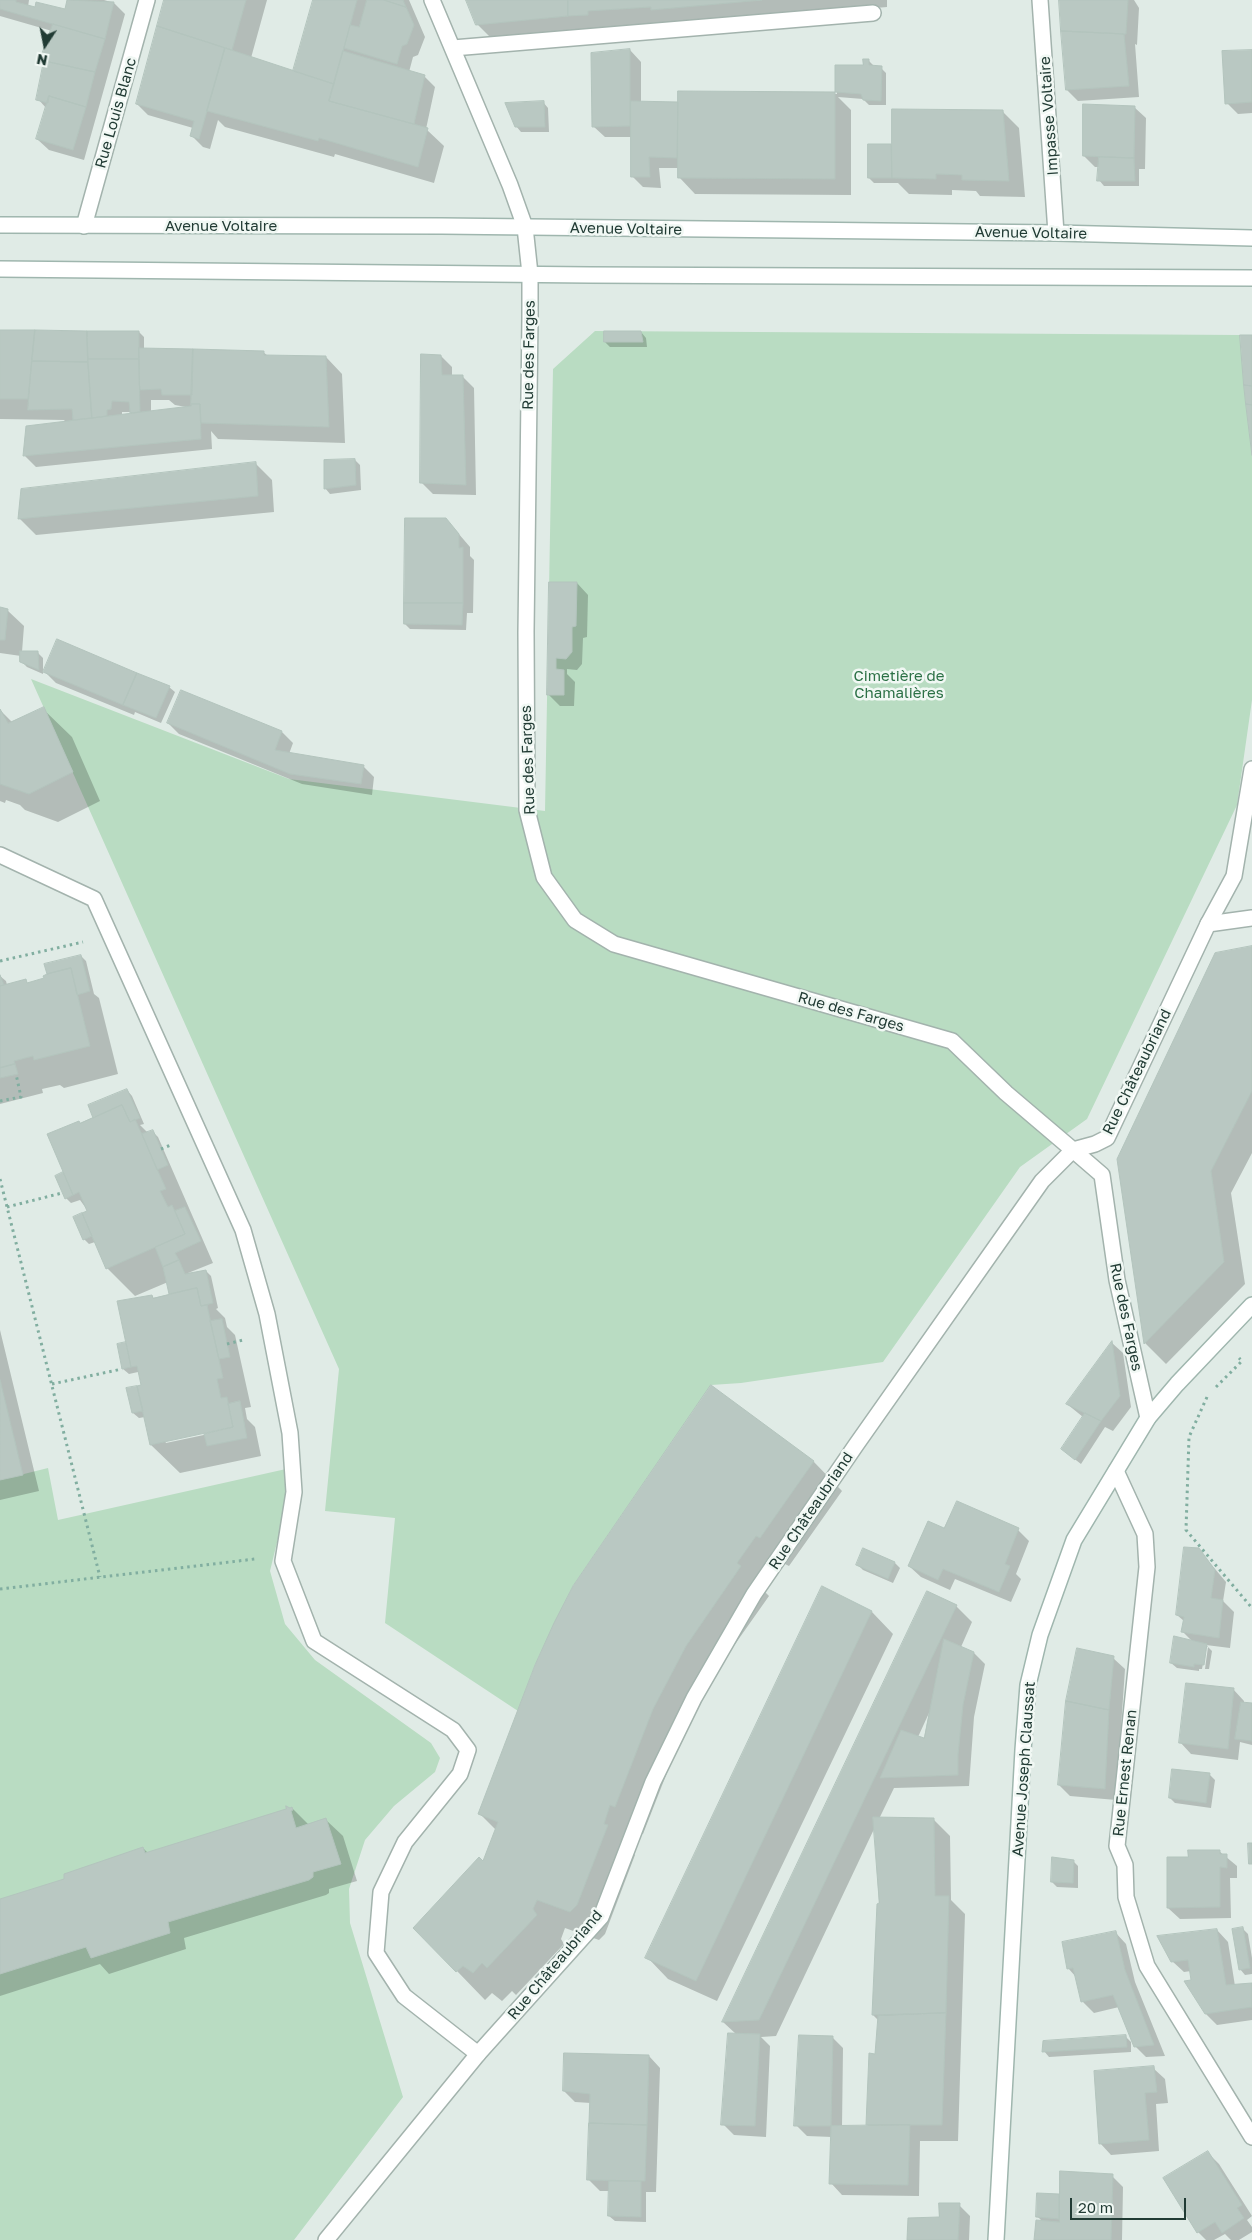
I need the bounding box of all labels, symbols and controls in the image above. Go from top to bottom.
north arrow [20,20,70,70]
text: N [35,51,49,70]
street label: Rue Louis Blanc [92,56,140,170]
street label: Impasse Voltaire [1036,56,1062,176]
street label: Avenue Voltaire [165,217,277,235]
street label: Avenue Voltaire [570,219,682,239]
street label: Avenue Voltaire [975,223,1087,243]
street label: Rue des Farges [519,300,539,410]
park label: Cimetière de Chamalières [854,667,944,702]
street label: Rue des Farges [517,705,539,815]
street label: Rue des Farges [796,988,906,1036]
street label: Rue Châteaubriand [1099,1006,1175,1138]
street label: Rue des Farges [1106,1261,1146,1373]
street label: Rue Châteaubriand [765,1449,857,1573]
street label: Avenue Joseph Claussat [1009,1681,1039,1857]
street label: Rue Ernest Renan [1109,1709,1141,1837]
street label: Rue Châteaubriand [504,1907,606,2023]
scale bar [1072,2188,1188,2220]
text: 20 m [1078,2198,1113,2216]

